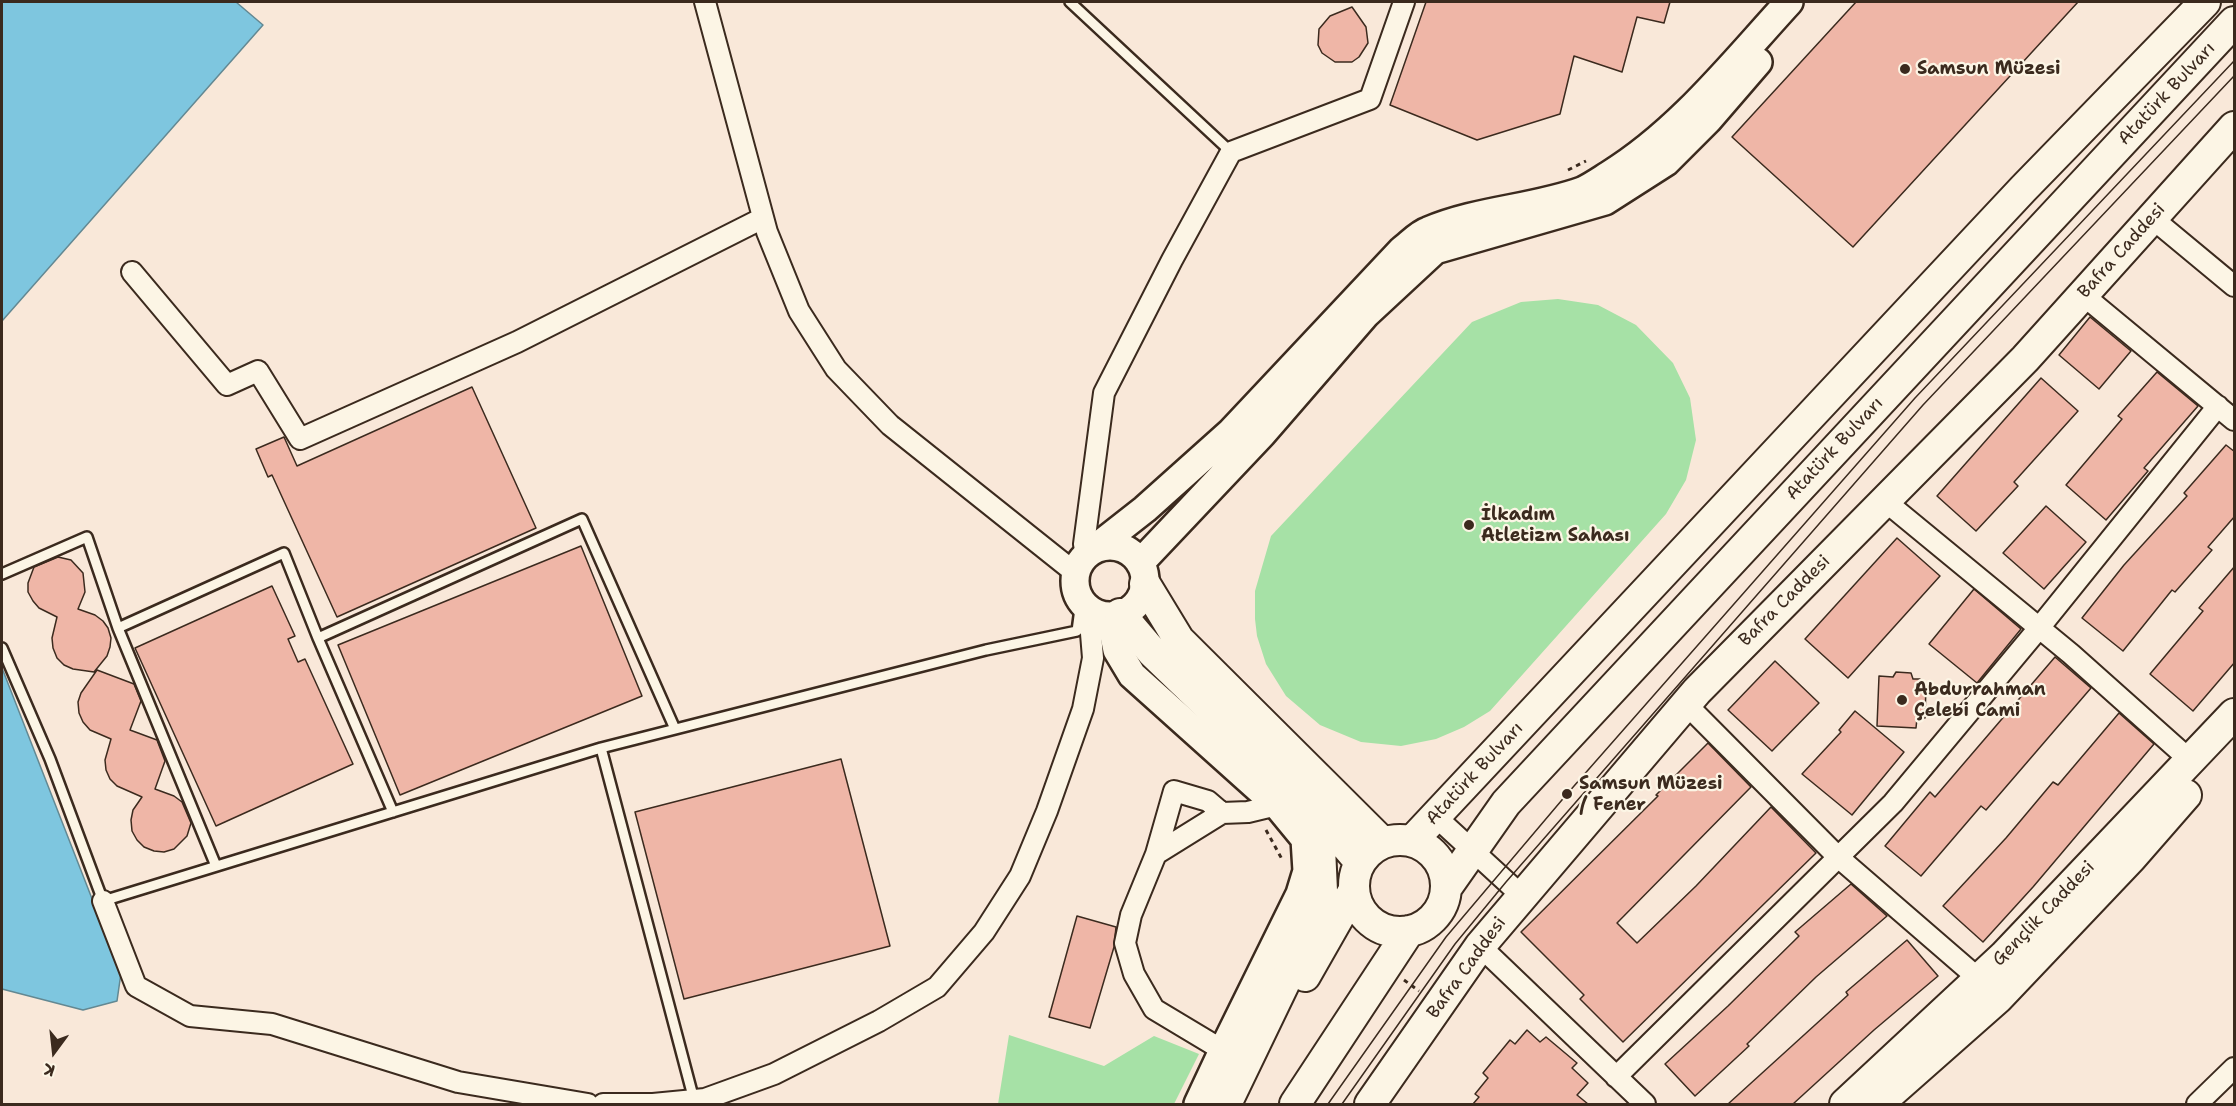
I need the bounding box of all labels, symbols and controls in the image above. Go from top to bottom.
street label: Atatürk Bulvarı [2114,38,2220,150]
place label: Samsun Müzesi [1917,58,2061,80]
marker: Samsun Müzesi [1898,62,1912,76]
street label: Bafra Caddesi [2074,199,2170,303]
street label: Atatürk Bulvarı [1782,393,1888,505]
place label: İlkadım Atletizm Sahası [1481,504,1629,546]
marker: İlkadım Atletizm Sahası [1462,518,1476,532]
street label: Bafra Caddesi [1735,551,1835,651]
place label: Abdurrahman Çelebi Cami [1914,679,2046,722]
marker: Abdurrahman Çelebi Cami [1895,693,1909,707]
street label: Atatürk Bulvarı [1422,718,1528,830]
place label: Samsun Müzesi / Fener [1579,773,1723,816]
marker: Samsun Müzesi / Fener [1560,787,1574,801]
street label: Gençlik Caddesi [1988,857,2100,971]
street label: Bafra Caddesi [1423,913,1511,1023]
north arrow [24,1022,84,1082]
text: K [41,1058,57,1081]

